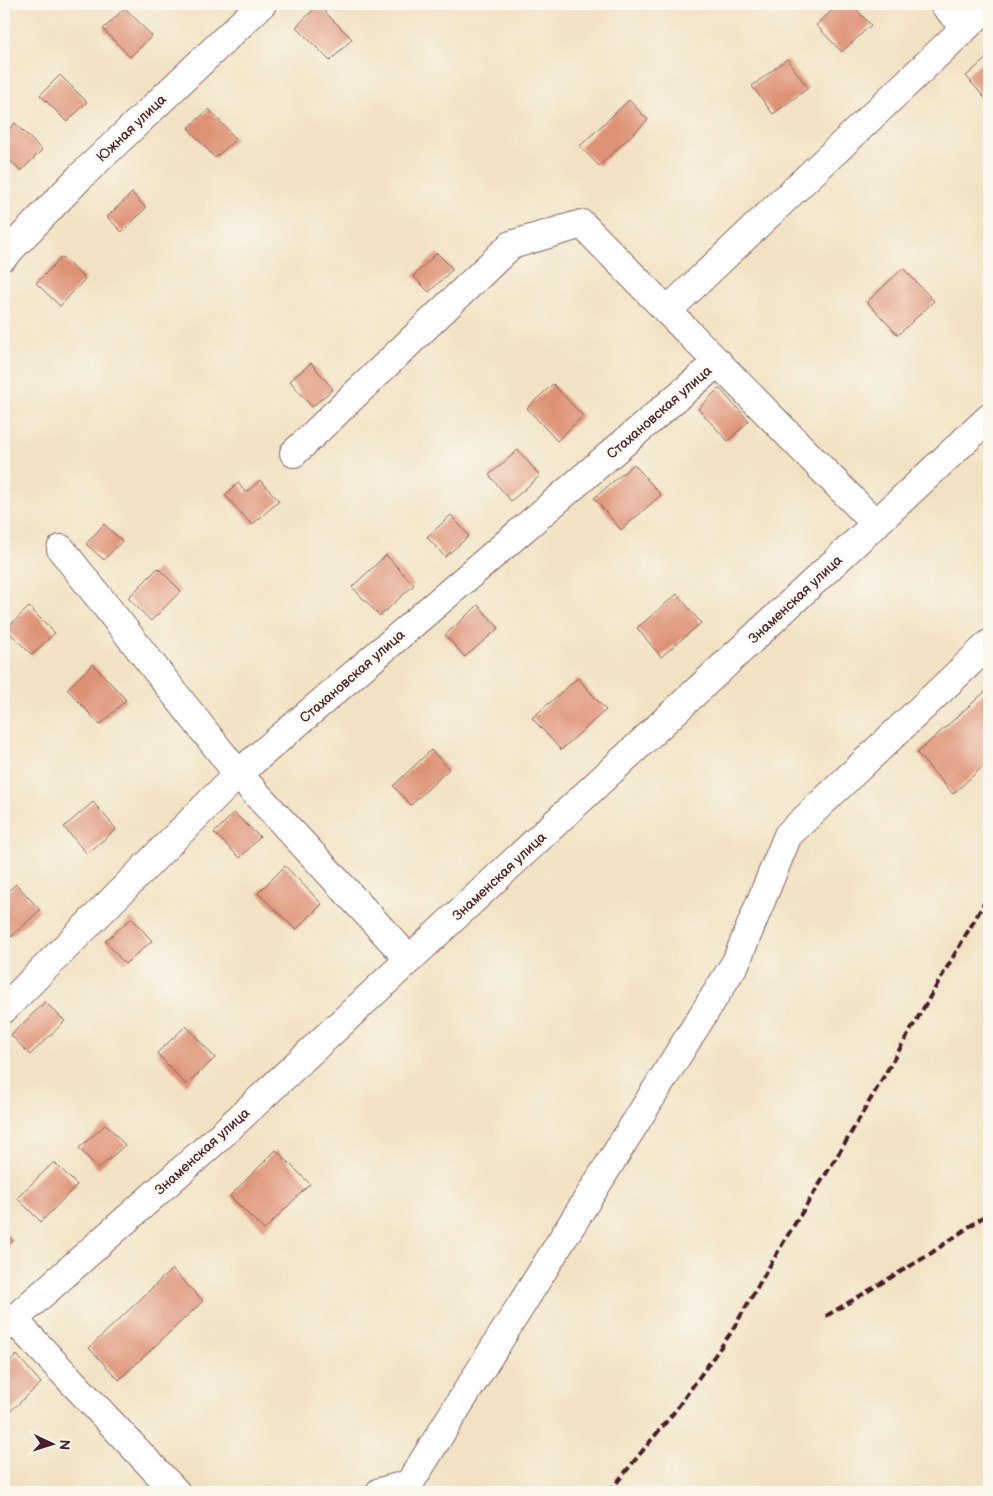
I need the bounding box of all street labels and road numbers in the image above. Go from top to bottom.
street label: Южная улица [93,90,170,166]
street label: Стахановская улица [603,362,716,463]
street label: Знаменская улица [745,551,846,647]
street label: Стахановская улица [296,626,409,727]
street label: Знаменская улица [449,828,550,924]
street label: Знаменская улица [151,1104,254,1199]

